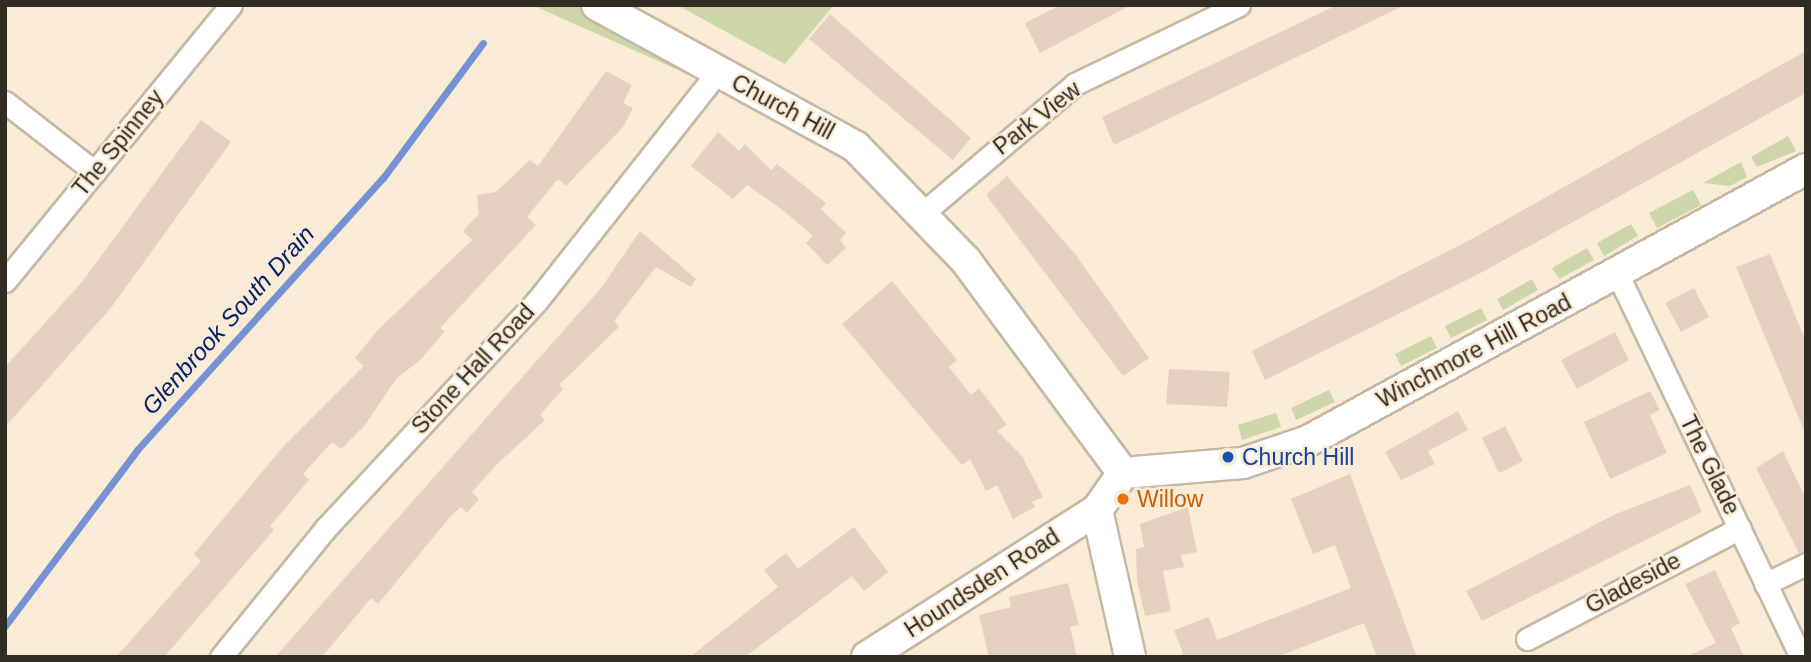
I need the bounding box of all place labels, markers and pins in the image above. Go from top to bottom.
place label: Church Hill [1242,443,1354,471]
marker: Church Hill [1220,449,1236,465]
place label: Willow [1137,485,1203,513]
marker: Willow [1115,491,1131,507]

